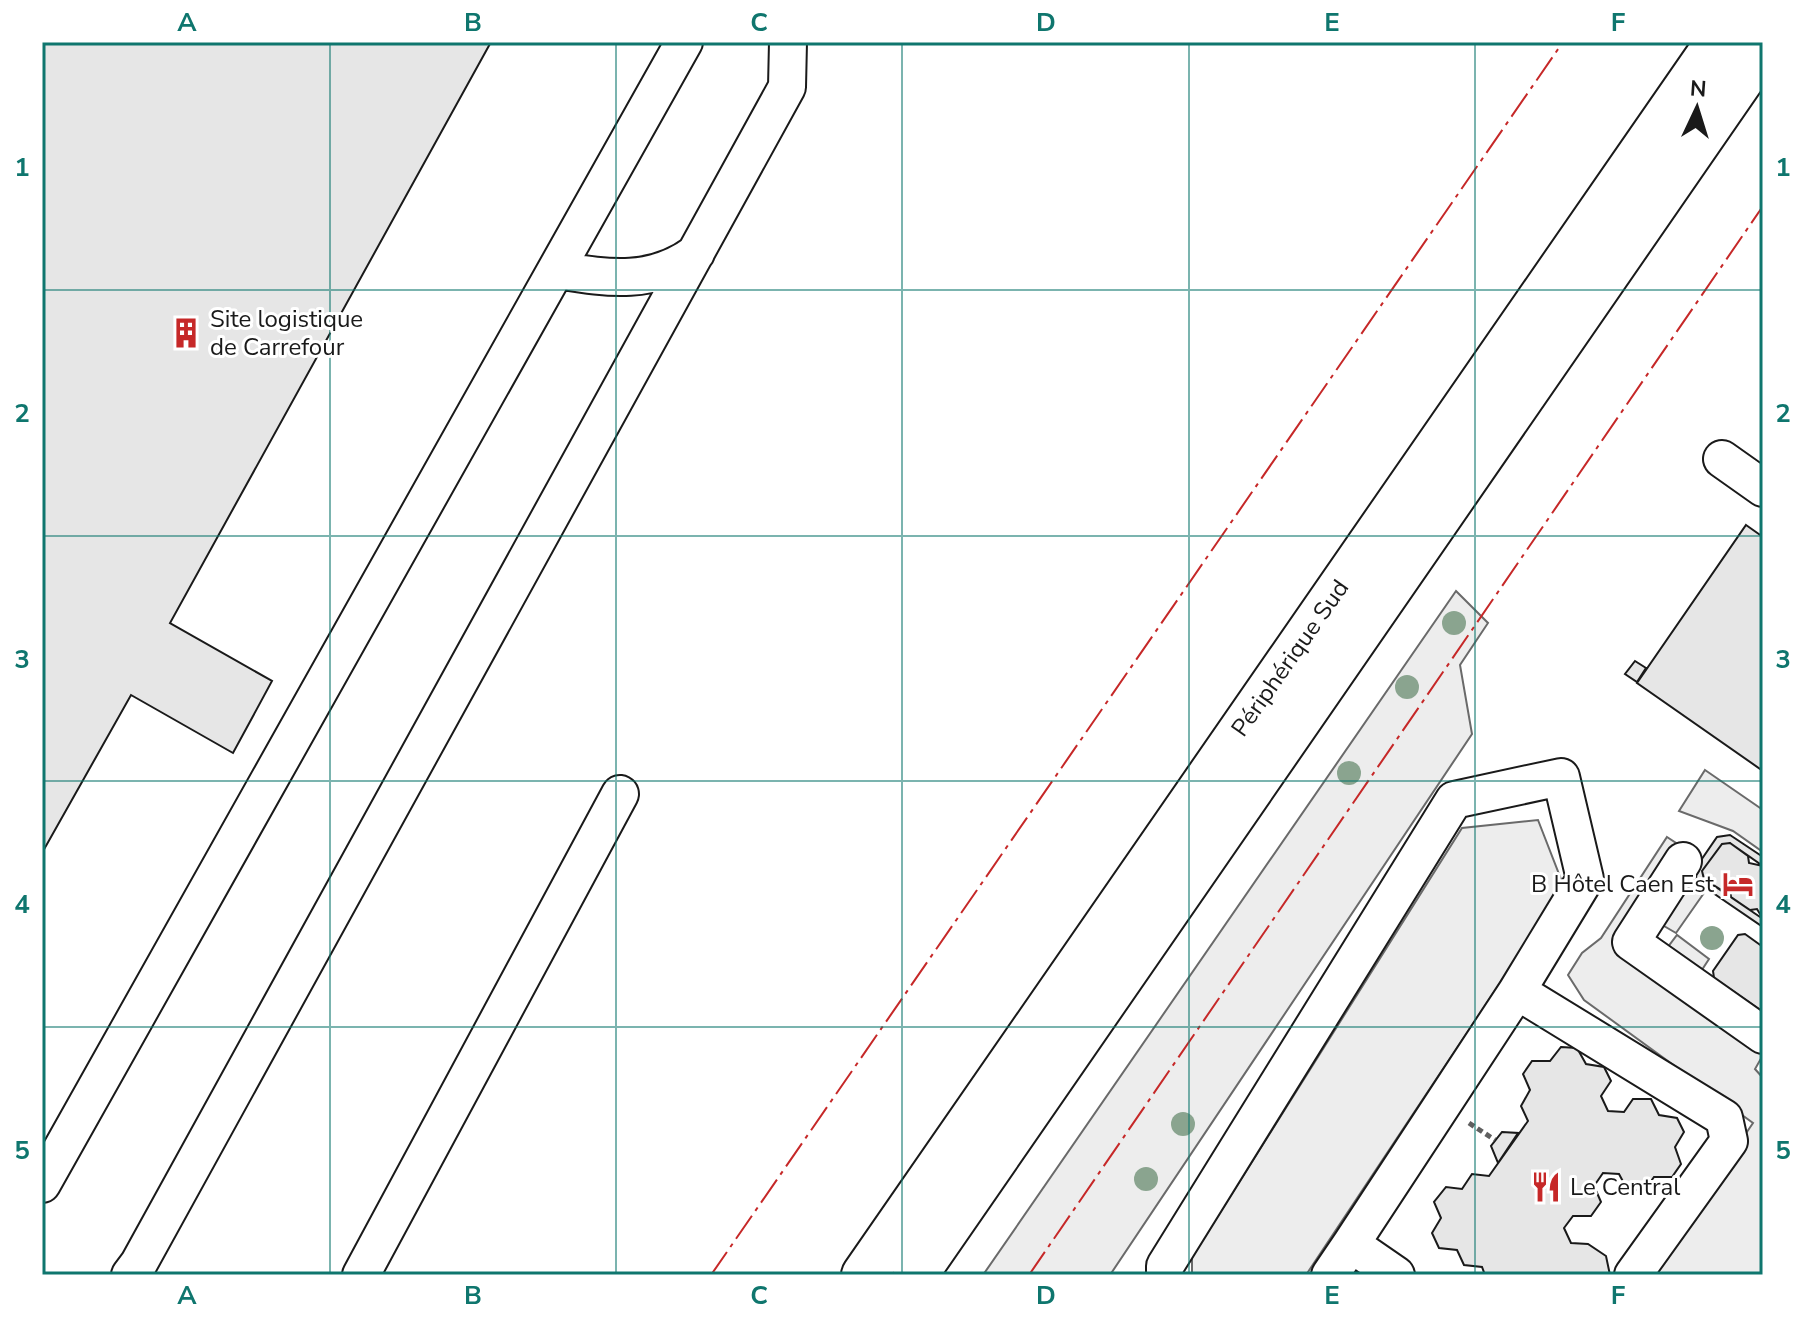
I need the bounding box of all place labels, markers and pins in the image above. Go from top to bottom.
place label: Site logistique de Carrefour [210,303,363,363]
building icon: Site logistique de Carrefour [169,316,203,350]
hotel icon: B Hôtel Caen Est [1721,867,1755,901]
place label: B Hôtel Caen Est [1531,868,1715,900]
restaurant icon: Le Central [1529,1170,1563,1204]
place label: Le Central [1570,1171,1680,1203]

